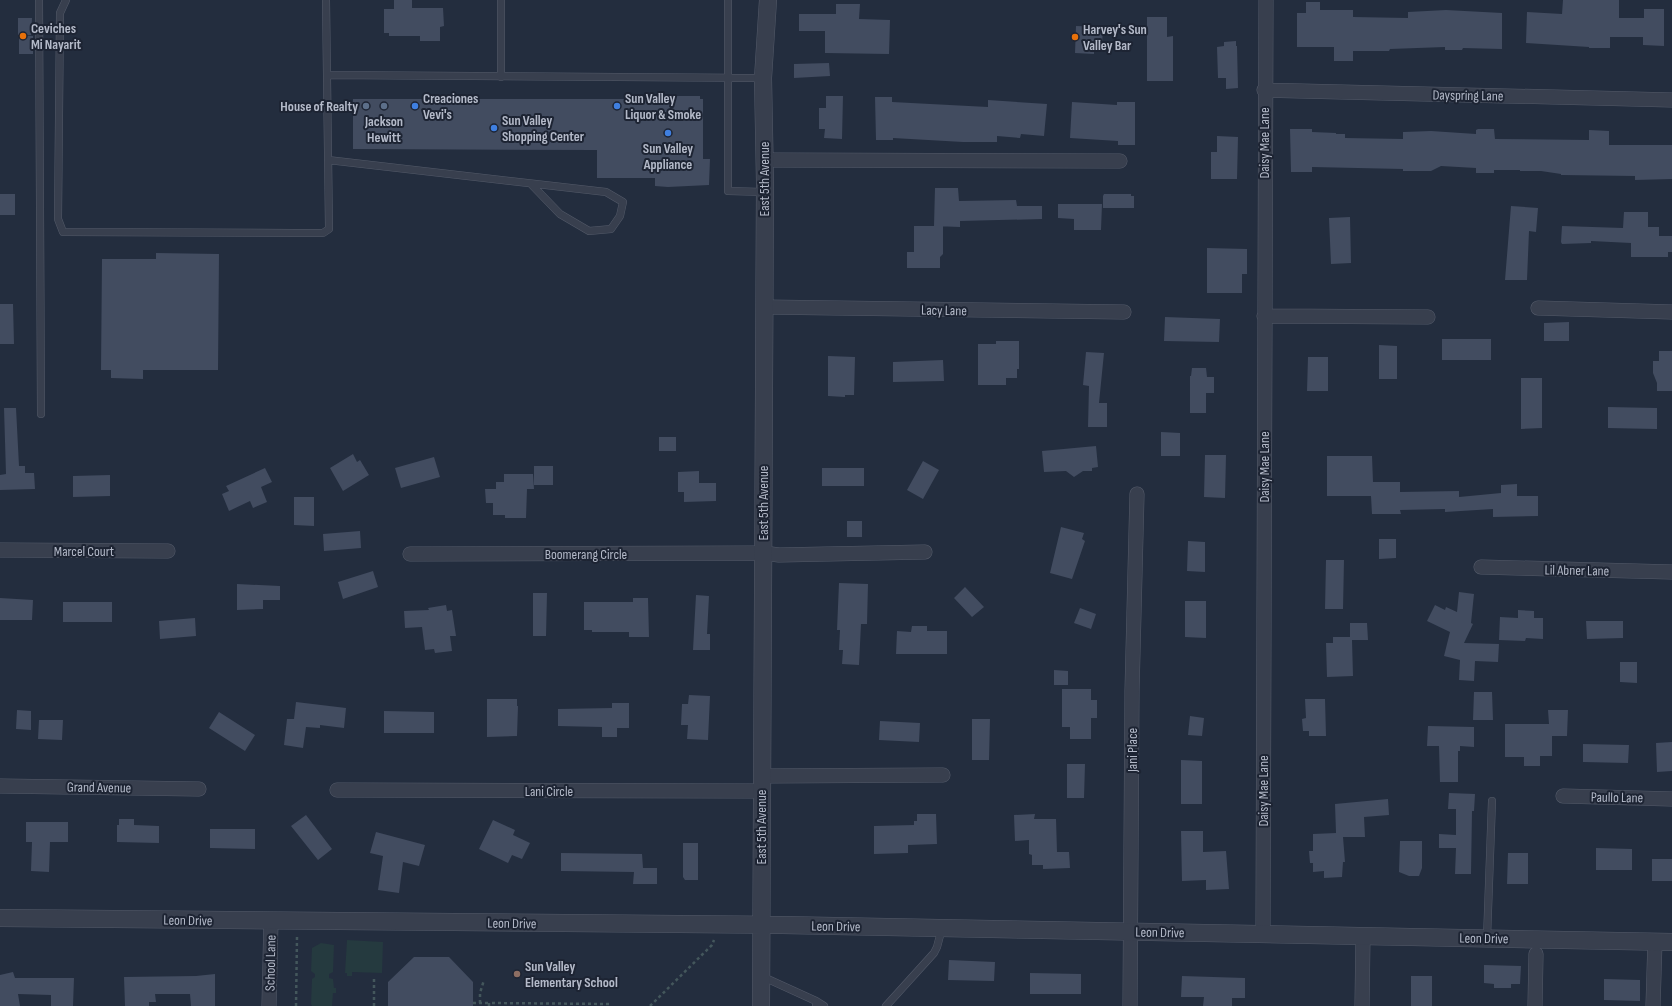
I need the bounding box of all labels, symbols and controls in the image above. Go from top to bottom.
place label: Ceviches Mi Nayarit [31,20,82,53]
place label: Harvey's Sun Valley Bar [1083,21,1147,54]
marker: Ceviches Mi Nayarit [18,31,28,41]
marker: Harvey's Sun Valley Bar [1070,32,1080,42]
street label: Dayspring Lane [1432,86,1504,105]
place label: Creaciones Vevi's [423,90,478,123]
place label: Sun Valley Liquor & Smoke [625,90,701,123]
place label: House of Realty [280,98,358,115]
marker: House of Realty [361,101,371,111]
marker: Jackson Hewitt [379,101,389,111]
marker: Creaciones Vevi's [410,101,420,111]
marker: Sun Valley Liquor & Smoke [612,101,622,111]
street label: Daisy Mae Lane [1256,107,1273,179]
place label: Sun Valley Shopping Center [502,112,585,145]
place label: Jackson Hewitt [364,113,403,146]
marker: Sun Valley Shopping Center [489,123,499,133]
marker: Sun Valley Appliance [663,128,673,138]
place label: Sun Valley Appliance [643,140,693,173]
street label: East 5th Avenue [756,142,773,216]
street label: Lacy Lane [921,302,967,319]
street label: Daisy Mae Lane [1256,431,1273,503]
street label: East 5th Avenue [755,466,772,540]
street label: Marcel Court [54,543,114,560]
street label: Boomerang Circle [545,546,627,563]
street label: Lil Abner Lane [1545,561,1609,580]
street label: Jani Place [1124,728,1141,773]
street label: Daisy Mae Lane [1255,755,1272,827]
street label: Grand Avenue [67,778,131,797]
street label: Lani Circle [525,783,573,800]
street label: Paullo Lane [1591,789,1643,806]
street label: East 5th Avenue [753,790,770,864]
street label: Leon Drive [163,912,213,929]
street label: Leon Drive [487,915,537,932]
street label: Leon Drive [811,918,861,935]
street label: Leon Drive [1135,924,1185,941]
street label: Leon Drive [1459,930,1509,947]
street label: School Lane [262,935,279,991]
place label: Sun Valley Elementary School [525,958,618,991]
marker: Sun Valley Elementary School [512,969,522,979]

